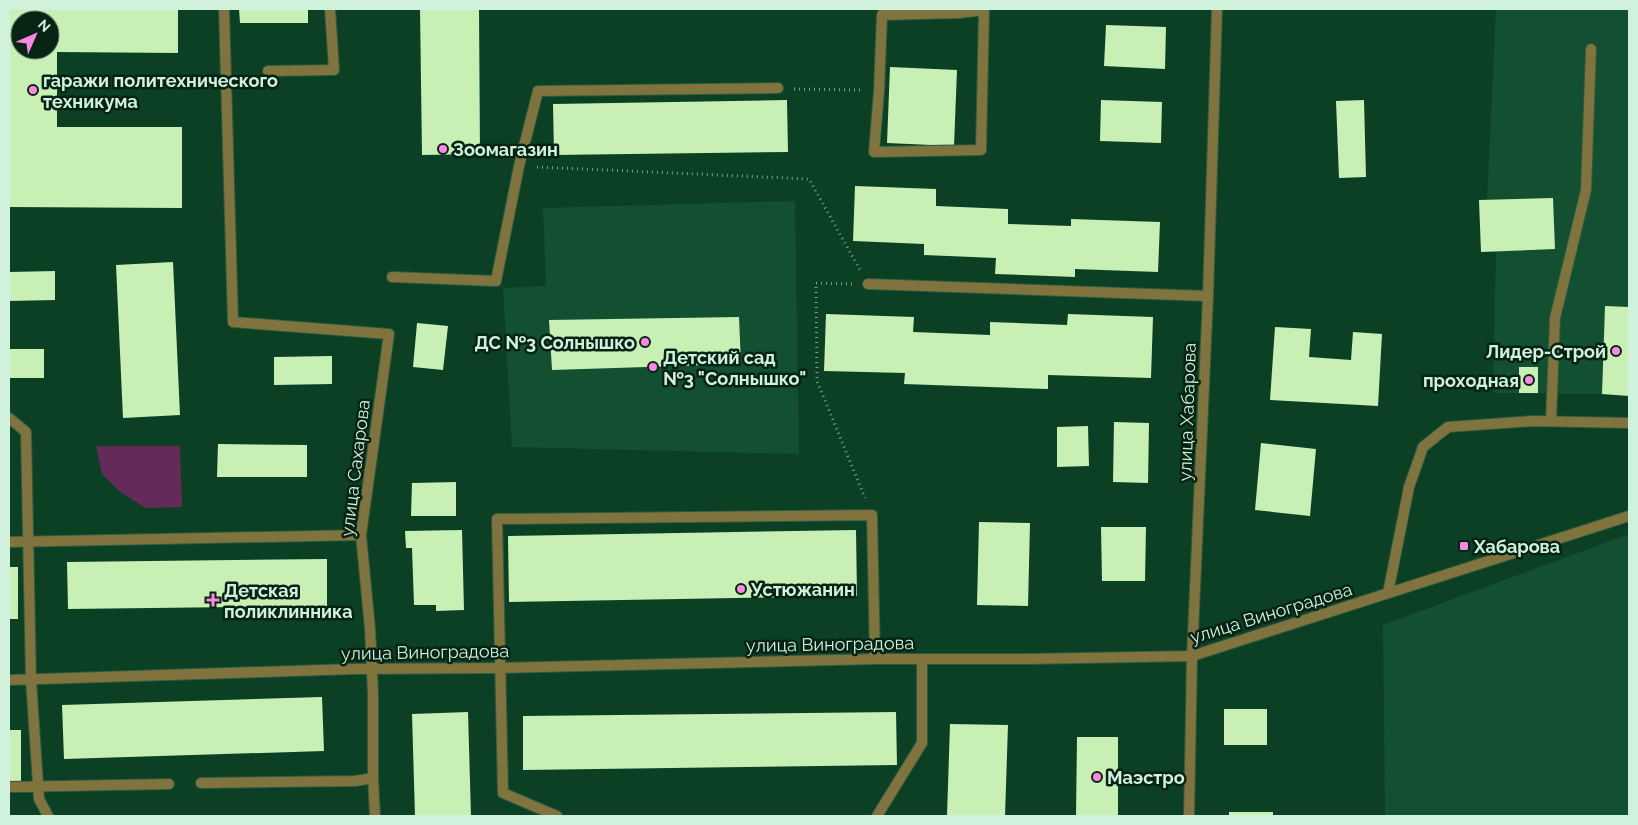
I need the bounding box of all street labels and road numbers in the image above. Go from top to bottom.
street label: улица Хабарова [1174,342,1200,482]
street label: улица Сахарова [336,398,374,538]
street label: улица Виноградова [1188,578,1354,648]
street label: улица Виноградова [746,632,914,656]
street label: улица Виноградова [341,640,509,664]

